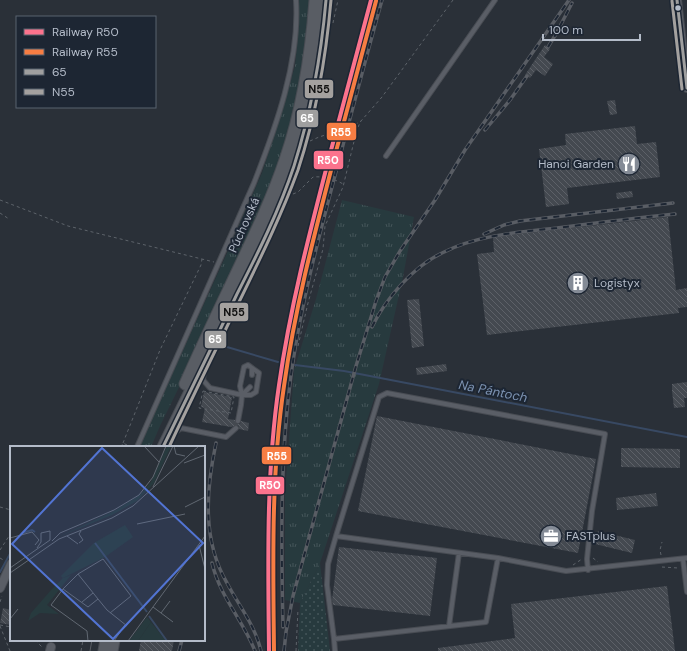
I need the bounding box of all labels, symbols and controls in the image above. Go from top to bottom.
unlabelled marker [673,3,683,13]
legend [16,16,156,108]
scale bar [543,16,640,42]
text: 100 m [549,22,583,38]
text: Railway R50 [52,24,119,40]
text: Railway R55 [52,44,118,60]
text: 65 [52,64,67,80]
line badge: N55 [304,79,334,99]
text: N55 [308,82,330,96]
text: N55 [52,84,75,100]
line badge: 65 [296,109,319,128]
text: 65 [300,111,314,125]
line badge: R55 [326,122,357,141]
text: R55 [331,125,351,139]
line badge: R50 [313,150,344,170]
restaurant icon: Hanoi Garden [616,151,642,177]
text: R50 [317,153,339,167]
place label: Hanoi Garden [538,156,614,172]
street label: Púchovská [225,195,263,255]
building icon: Logistyx [565,270,591,296]
place label: Logistyx [594,275,640,291]
line badge: N55 [219,302,249,322]
text: N55 [223,305,245,319]
line badge: 65 [204,330,227,349]
text: 65 [208,332,222,346]
water label: Na Pántoch [457,376,529,406]
inset map [10,446,205,641]
line badge: R55 [261,446,292,465]
text: R55 [267,449,287,463]
line badge: R50 [255,476,285,495]
text: R50 [259,478,281,492]
office icon: FASTplus [538,523,564,549]
place label: FASTplus [566,528,616,544]

